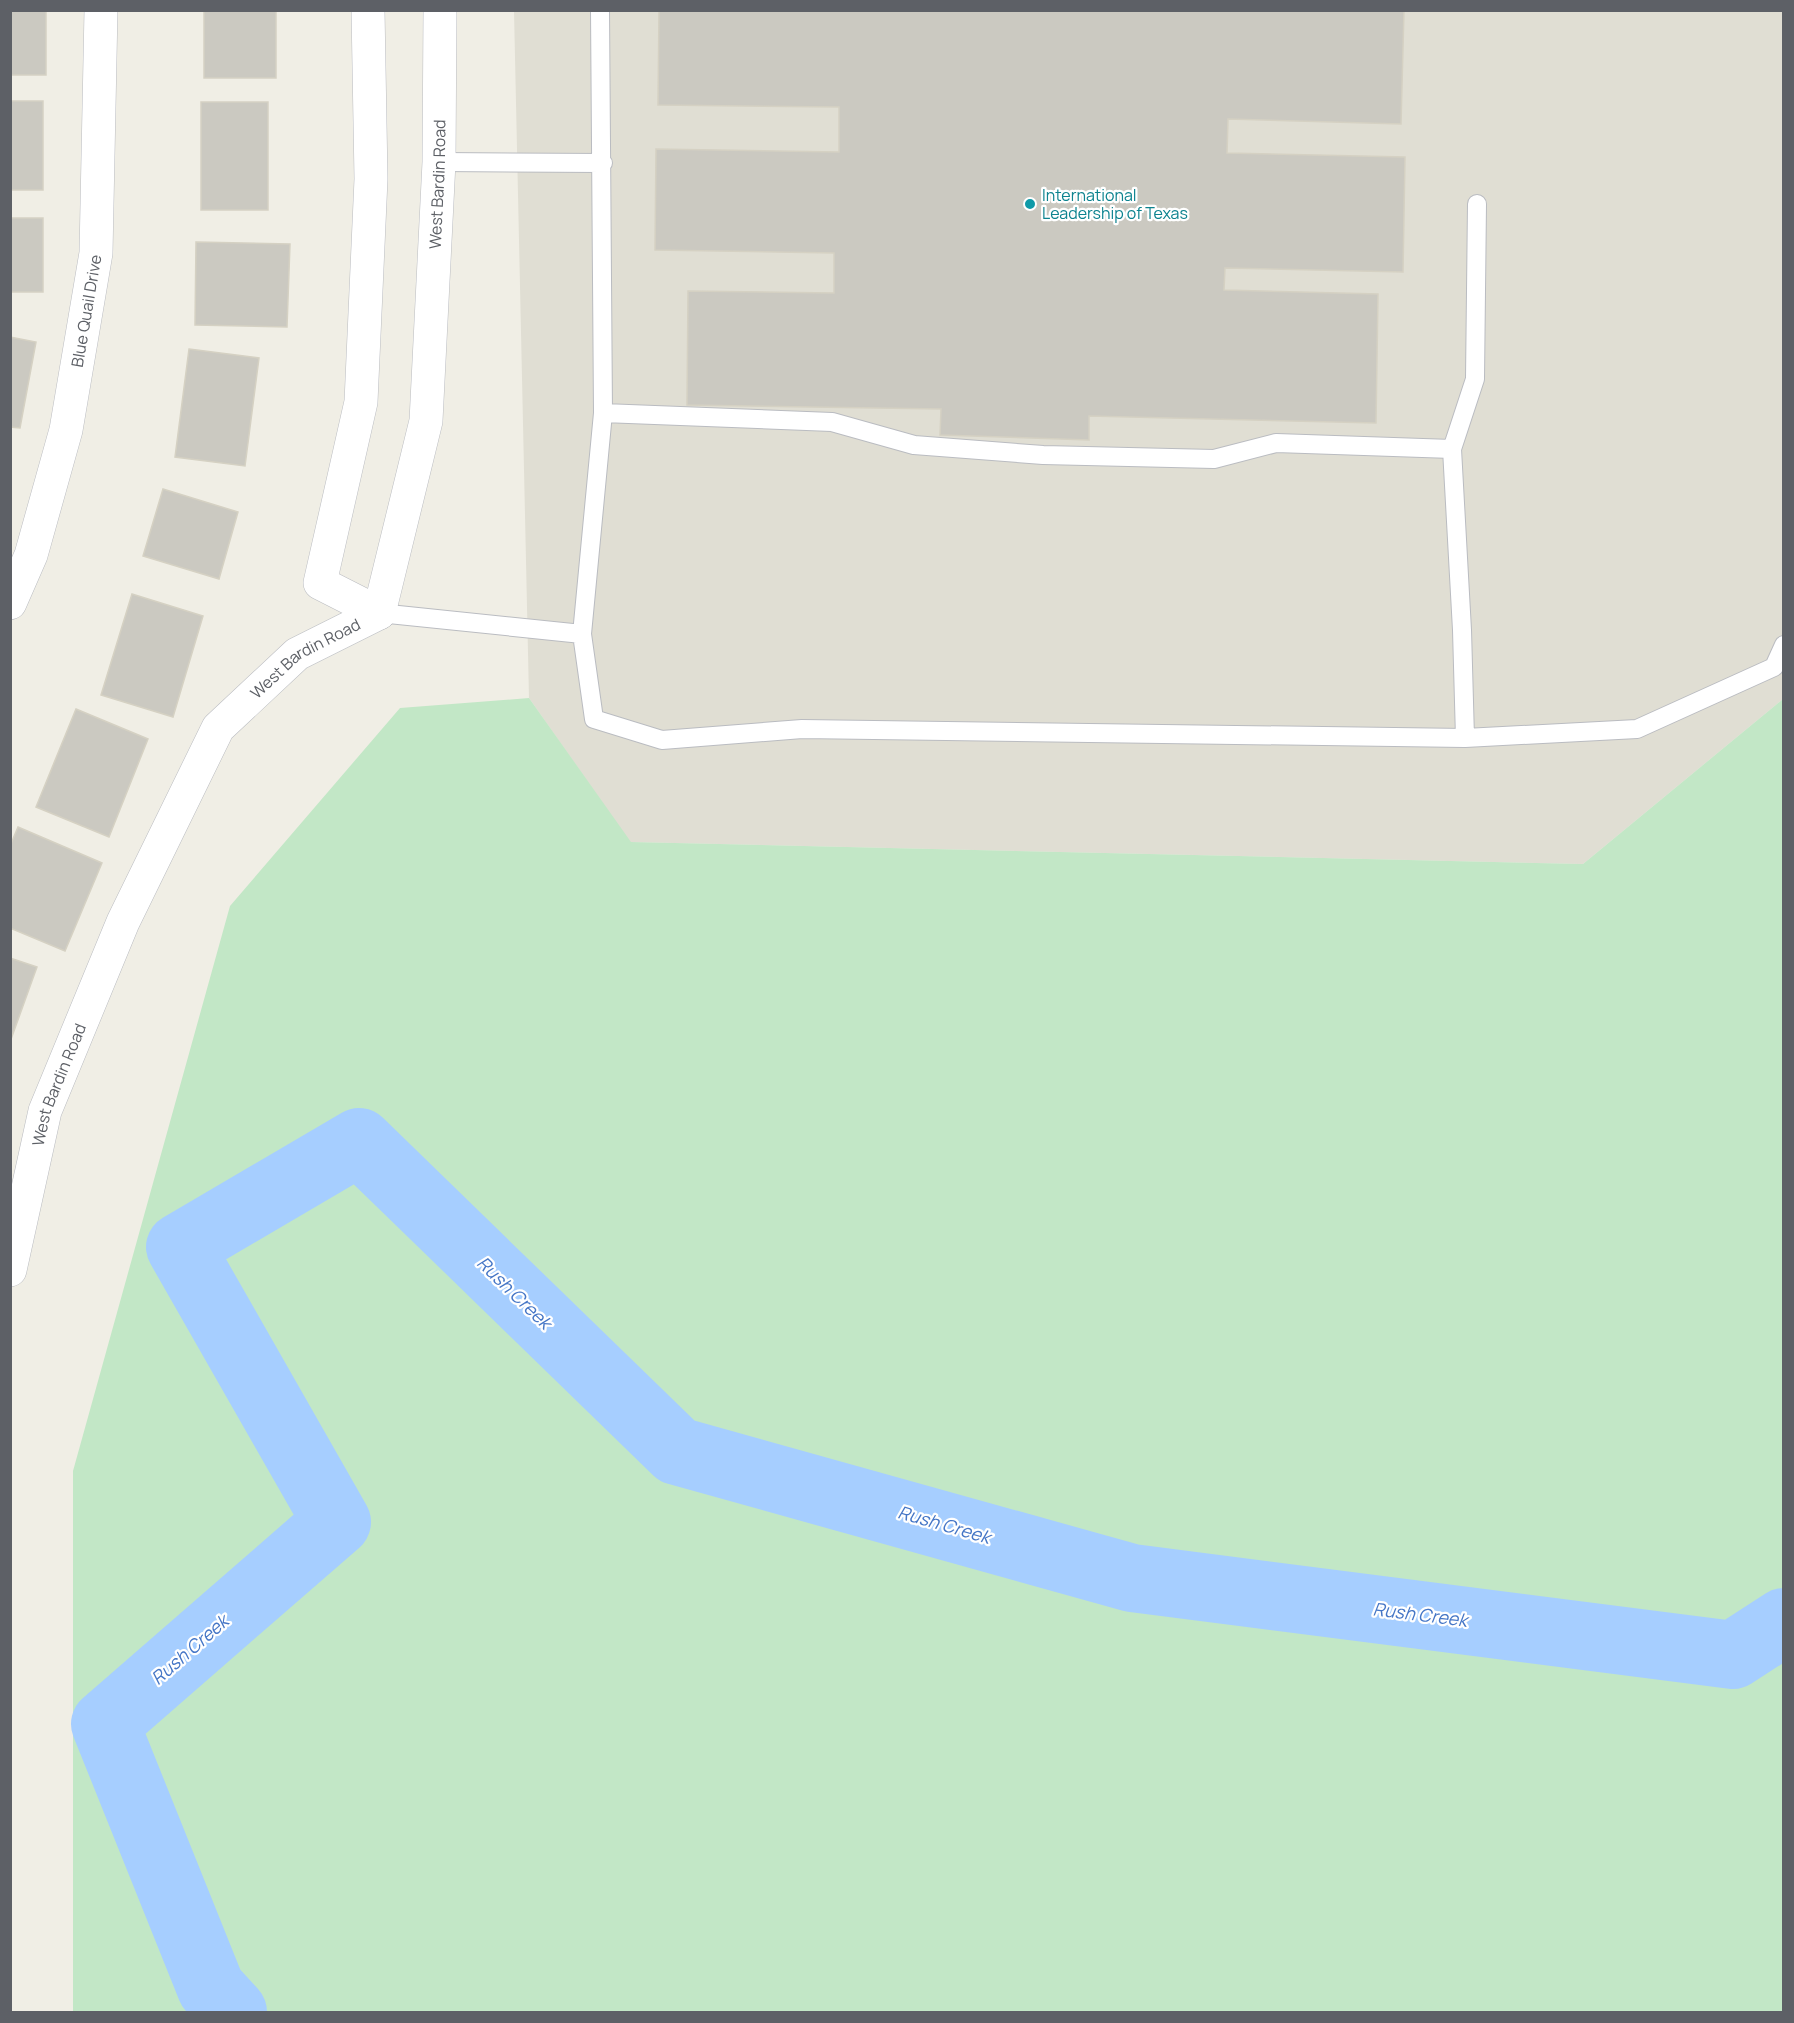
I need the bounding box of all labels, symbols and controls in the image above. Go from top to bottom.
street label: West Bardin Road [424,119,450,249]
place label: International Leadership of Texas [1042,184,1188,224]
marker: International Leadership of Texas [1023,197,1037,211]
street label: Blue Quail Drive [66,253,107,369]
street label: West Bardin Road [245,613,364,703]
street label: West Bardin Road [27,1020,91,1148]
water label: Rush Creek [472,1251,559,1336]
water label: Rush Creek [895,1499,996,1550]
water label: Rush Creek [1372,1596,1472,1632]
water label: Rush Creek [146,1607,235,1689]

